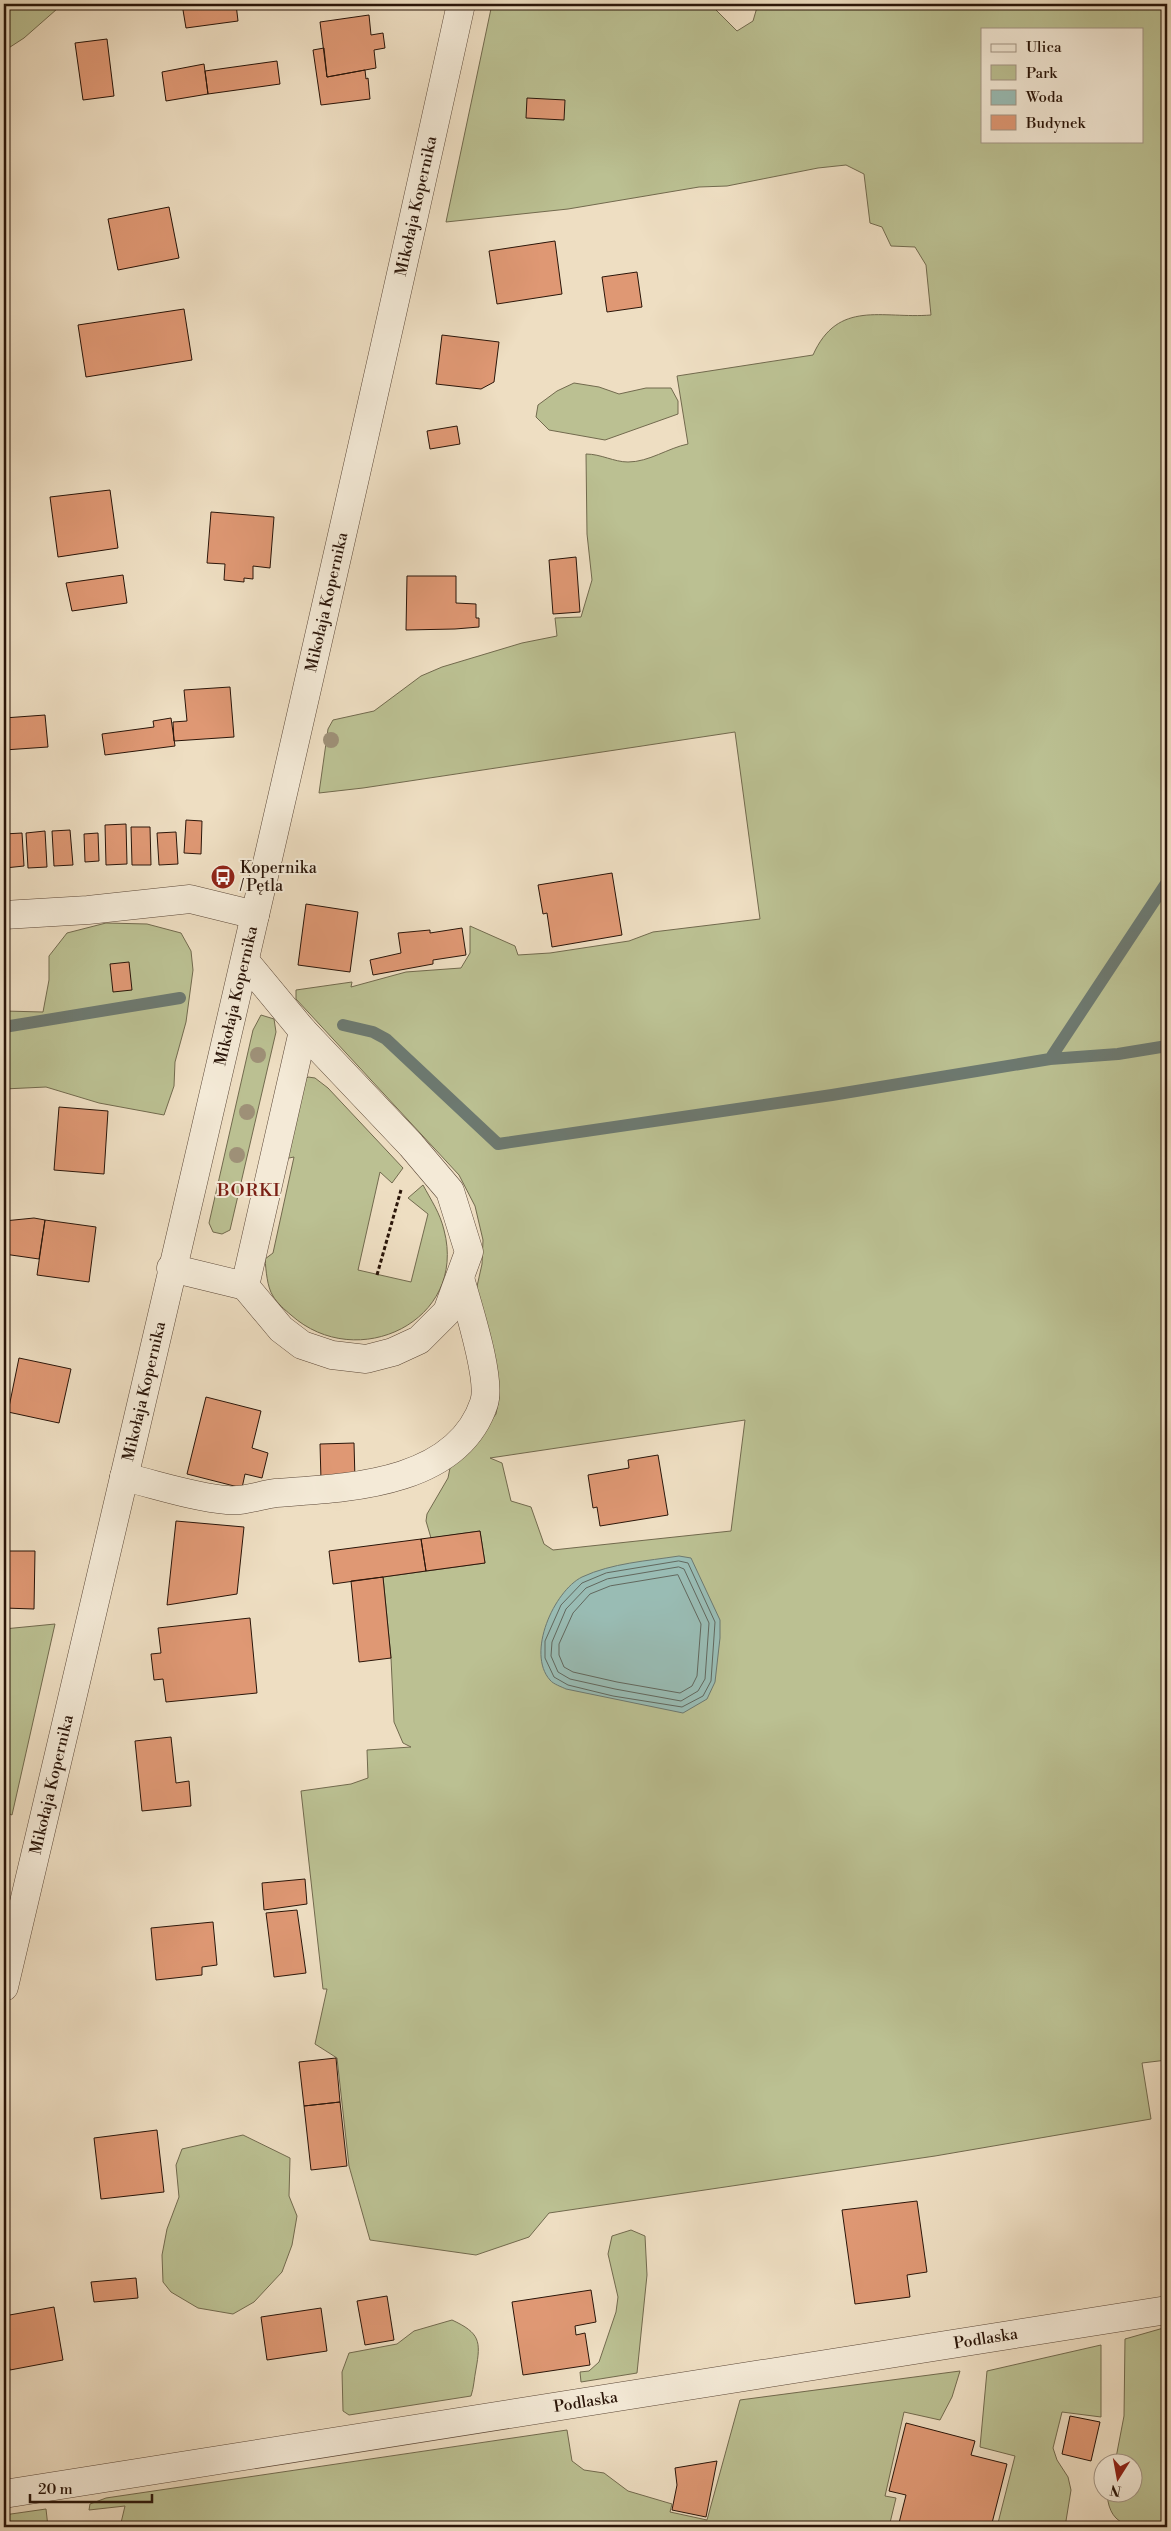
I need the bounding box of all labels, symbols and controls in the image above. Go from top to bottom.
legend [981,28,1144,142]
text: Ulica [1026,38,1062,57]
text: Park [1026,64,1058,83]
text: Woda [1025,88,1064,107]
text: Budynek [1025,114,1087,133]
street label: Mikołaja Kopernika [391,133,442,278]
street label: Mikołaja Kopernika [301,529,353,674]
place label: Kopernika / Pętla [239,858,318,896]
bus stop icon: Kopernika / Pętla [210,864,236,890]
street label: Mikołaja Kopernika [210,923,262,1068]
district label: BORKI [216,1179,281,1202]
street label: Mikołaja Kopernika [118,1319,170,1463]
street label: Mikołaja Kopernika [26,1712,78,1856]
street label: Podlaska [952,2324,1020,2354]
street label: Podlaska [552,2387,620,2417]
north arrow [1094,2454,1144,2504]
scale bar [30,2471,152,2503]
text: 20 m [38,2480,73,2499]
text: N [1109,2480,1123,2500]

